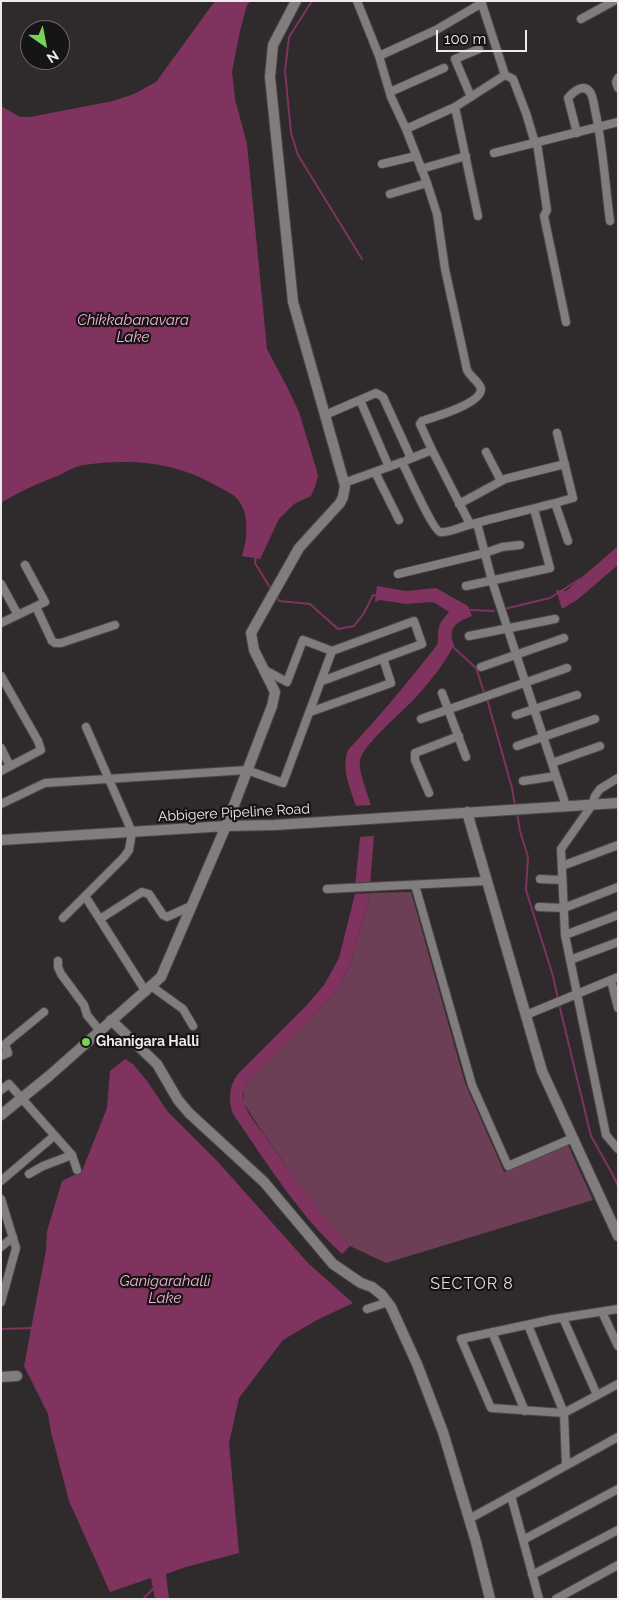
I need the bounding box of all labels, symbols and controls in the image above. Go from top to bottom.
north arrow [20,20,70,70]
scale bar [439,20,530,52]
text: 100 m [444,30,486,48]
text: N [44,47,61,66]
water label: Chikkabanavara Lake [77,311,189,346]
street label: Abbigere Pipeline Road [158,801,310,825]
place label: Ghanigara Halli [96,1034,199,1050]
marker: Ghanigara Halli [80,1036,92,1048]
water label: Ganigarahalli Lake [119,1272,211,1307]
district label: SECTOR 8 [429,1274,515,1294]

